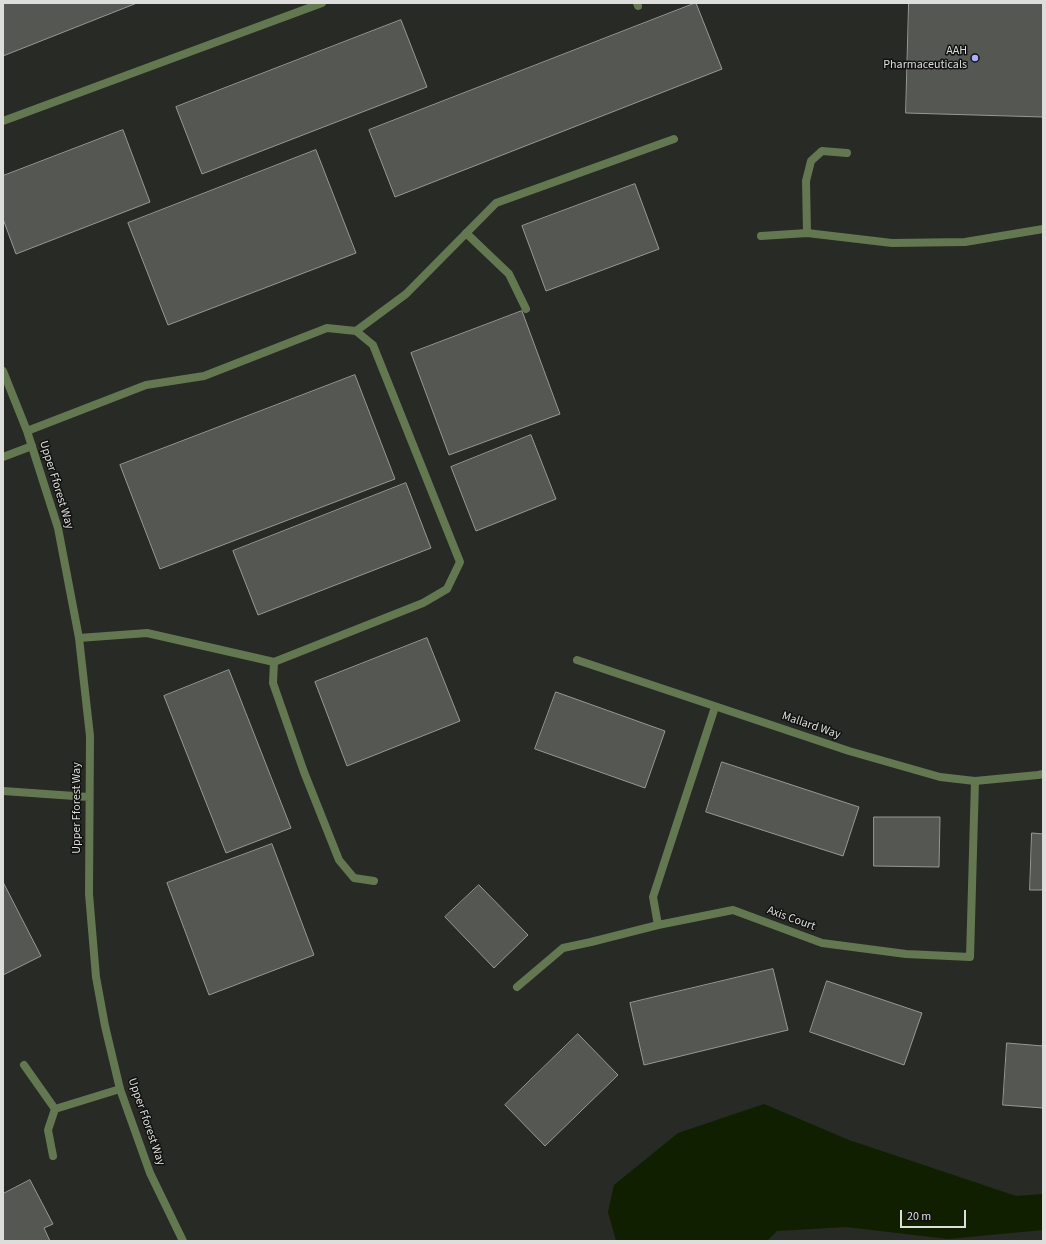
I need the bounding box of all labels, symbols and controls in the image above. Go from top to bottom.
place label: AAH Pharmaceuticals [883,44,967,72]
marker: AAH Pharmaceuticals [970,53,980,63]
street label: Upper Fforest Way [36,439,76,531]
street label: Mallard Way [780,709,842,743]
street label: Upper Fforest Way [70,762,84,854]
street label: Axis Court [765,904,817,934]
street label: Upper Fforest Way [124,1076,168,1168]
scale bar [902,1202,968,1228]
text: 20 m [907,1208,931,1225]

